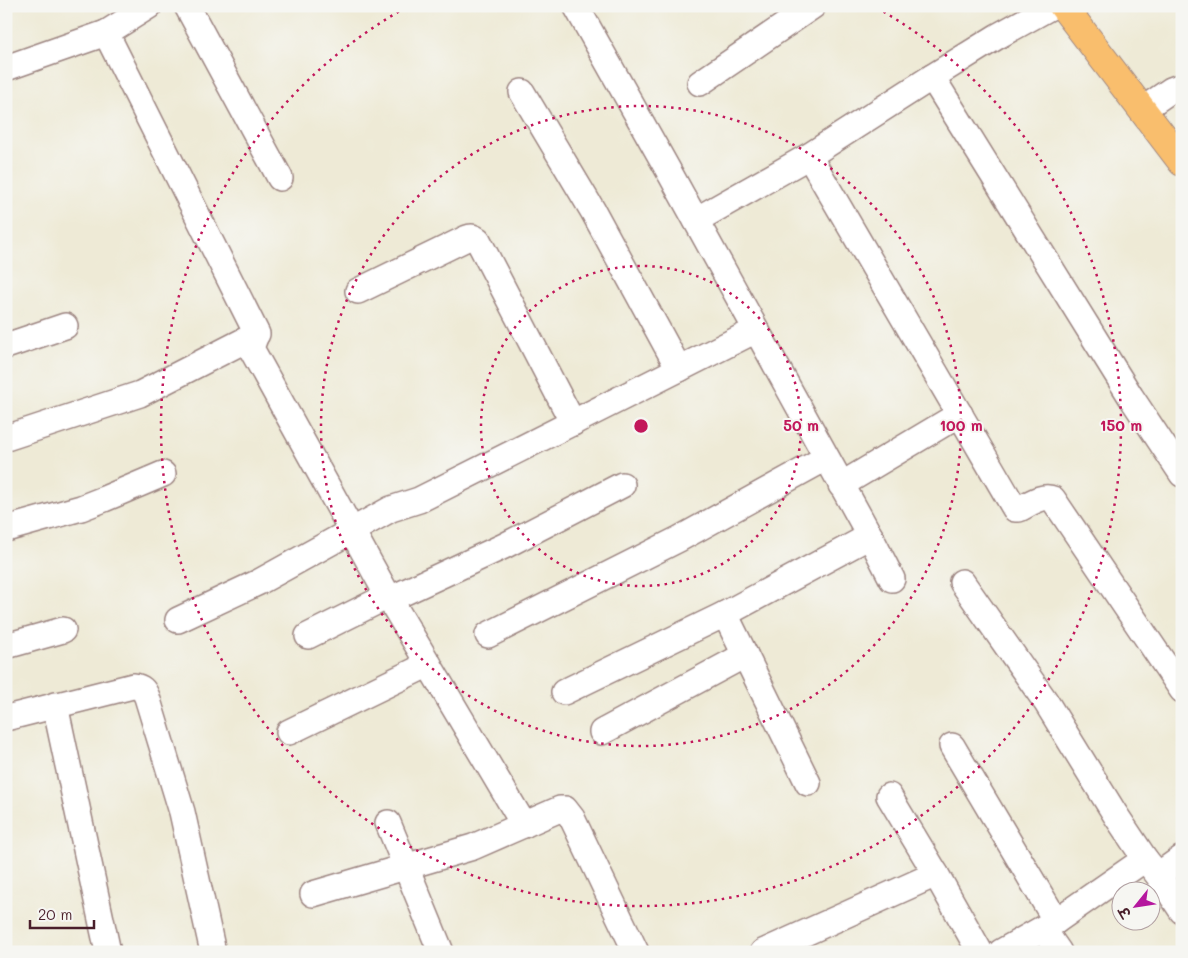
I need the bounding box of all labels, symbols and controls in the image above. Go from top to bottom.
text: 50 m [783,415,819,435]
text: 100 m [939,415,983,435]
text: 150 m [1100,415,1142,435]
centre of rings [632,417,650,435]
north arrow [1110,880,1160,930]
scale bar [30,898,94,930]
text: उ [1113,903,1136,923]
text: 20 m [38,904,72,924]

